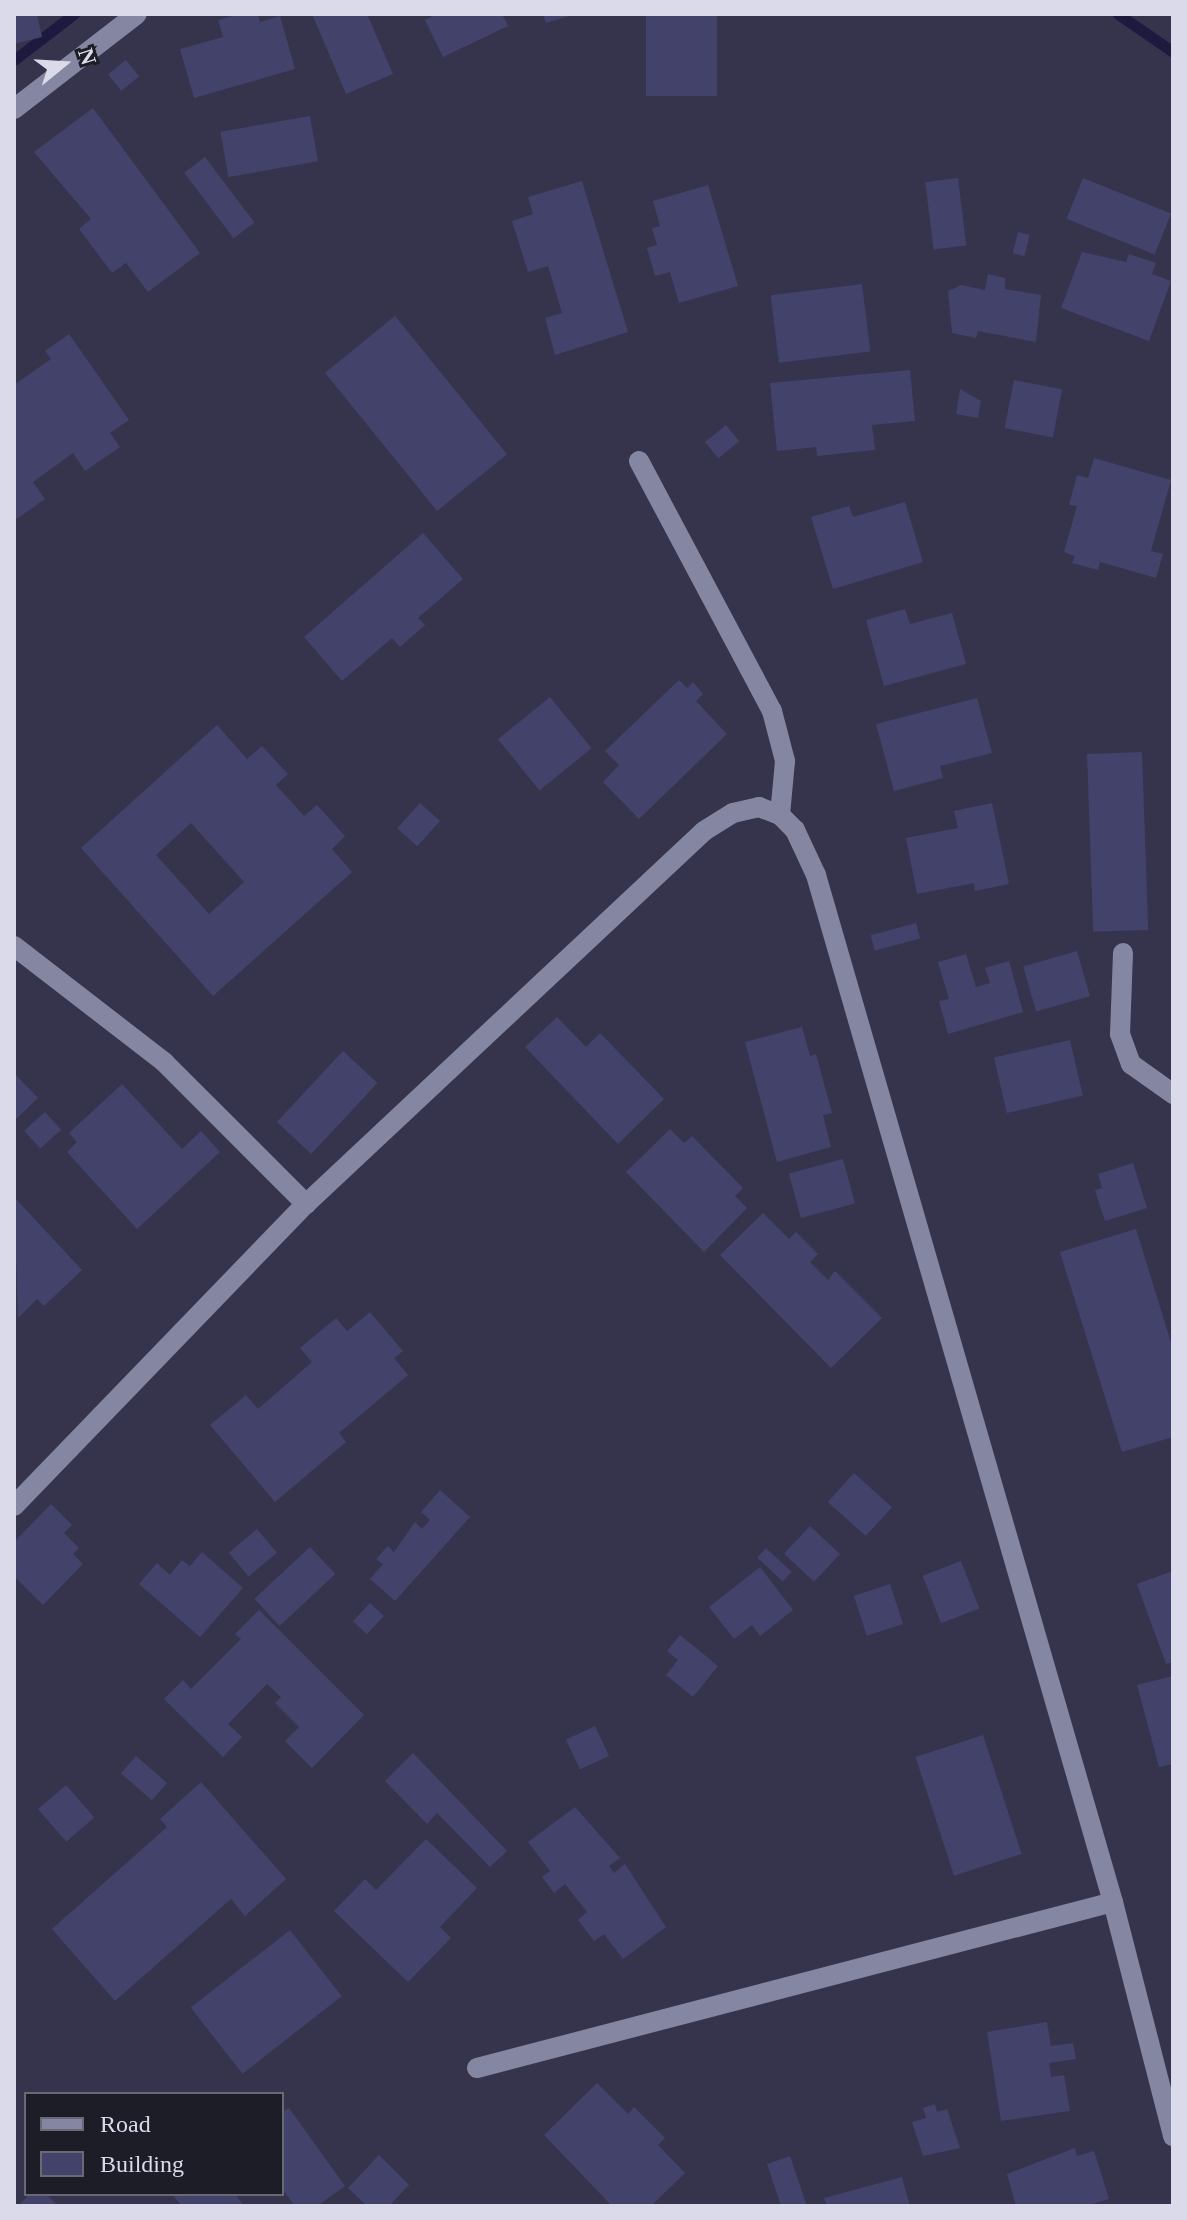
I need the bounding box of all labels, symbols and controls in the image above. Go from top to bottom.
north arrow [24,24,104,104]
text: N [73,45,102,68]
legend [24,2092,284,2196]
text: Road [100,2111,151,2137]
text: Building [100,2151,184,2177]

